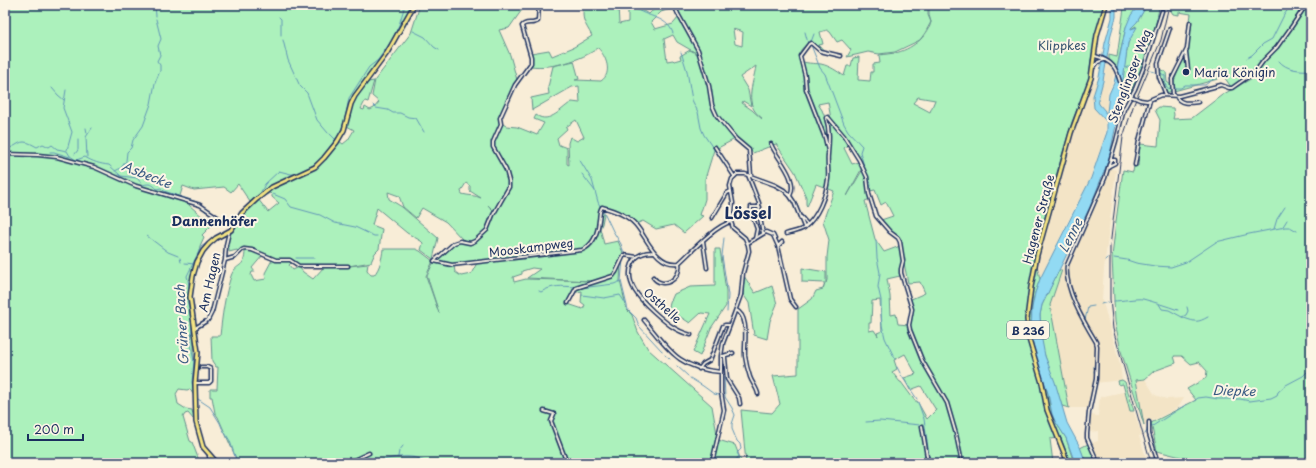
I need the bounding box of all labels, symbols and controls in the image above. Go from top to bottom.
street label: Stenglingser Weg [1103,26,1155,125]
park label: Klippkes [1038,36,1087,54]
place label: Maria Königin [1194,63,1275,81]
marker: Maria Königin [1181,67,1191,77]
water label: Asbecke [120,156,175,193]
street label: Hagener Straße [1017,172,1059,266]
district label: Lössel [725,200,771,224]
district label: Dannenhöfer [171,211,257,230]
water label: Lenne [1053,214,1087,255]
street label: Mooskampweg [488,233,574,261]
street label: Am Hagen [193,250,225,314]
street label: Osthelle [640,283,686,327]
water label: Grüner Bach [169,284,193,366]
road number: B 236 [1007,321,1049,339]
water label: Diepke [1212,380,1257,400]
scale bar [28,416,83,442]
text: 200 m [34,420,74,438]

